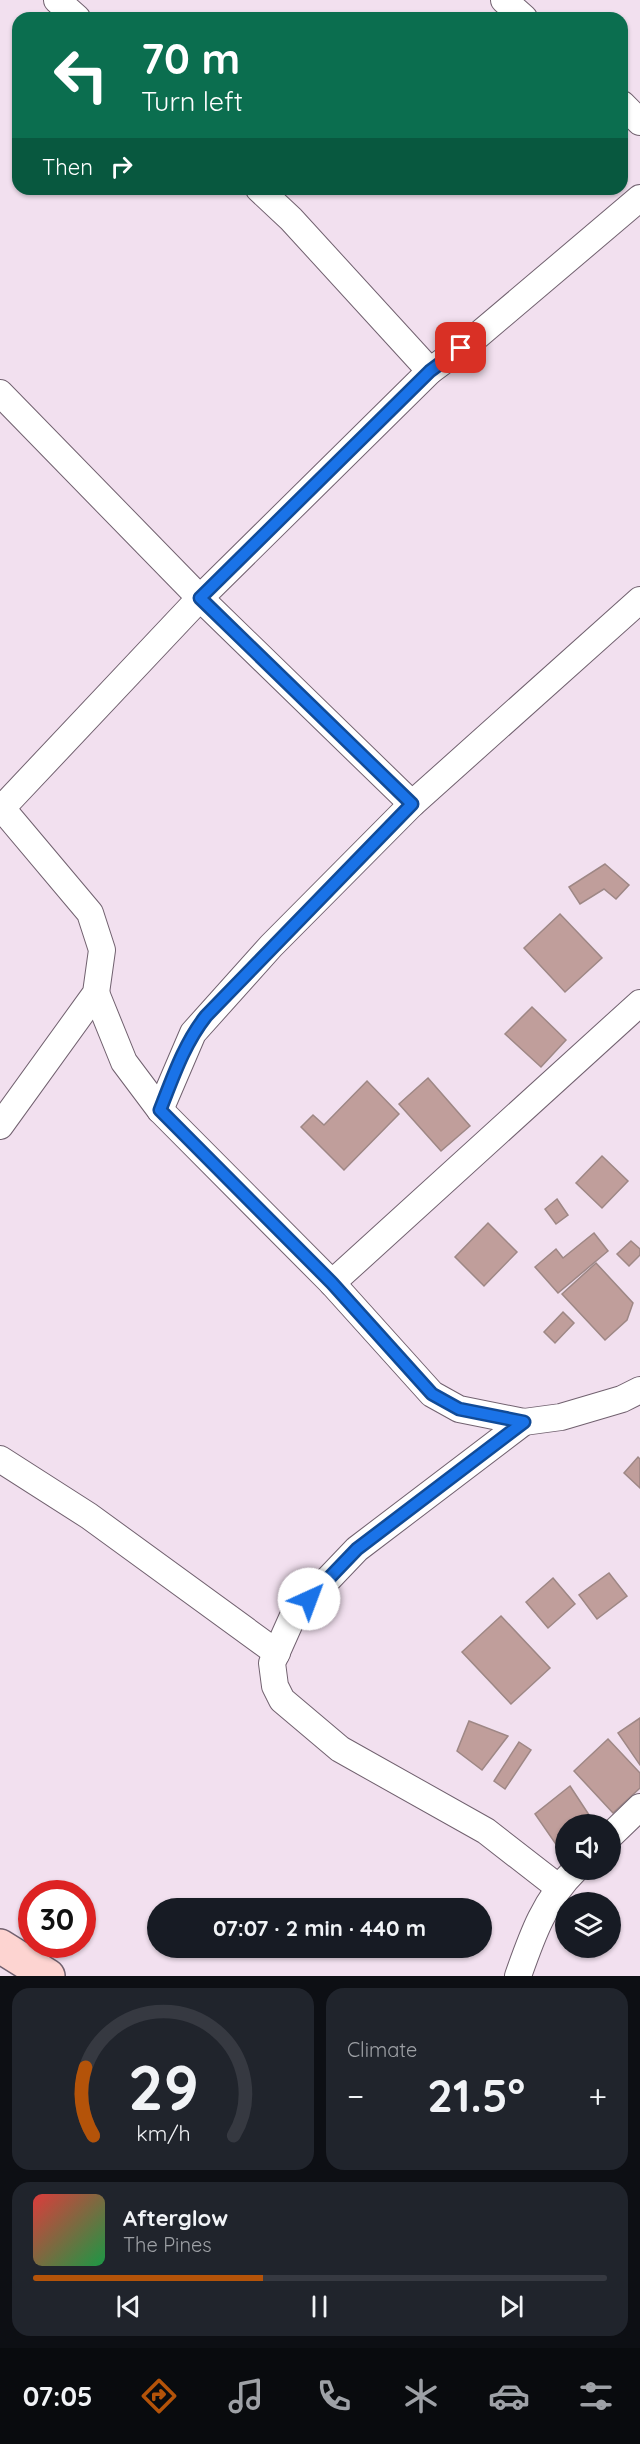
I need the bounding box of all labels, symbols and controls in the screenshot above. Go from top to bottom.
text: 70 m [141,32,240,85]
icon: left [42,36,120,114]
text: Turn left [141,84,243,118]
icon: right [105,150,138,183]
text: Then [42,153,93,181]
pin [435,322,486,373]
icon: arrive [444,331,477,364]
position arrow [277,1567,341,1631]
map controls [555,1814,621,1958]
button: sound [555,1814,621,1880]
speed limit sign: 30 [18,1880,96,1958]
button: layers [555,1892,621,1958]
text: 07:07 · 2 min · 440 m [213,1914,426,1942]
text: Climate [347,2037,417,2062]
text: 29 [128,2048,198,2126]
text: 21.5° [427,2067,525,2123]
text: − [347,2075,364,2116]
text: + [588,2075,607,2116]
text: km/h [136,2120,190,2146]
text: Afterglow [123,2204,228,2232]
text: The Pines [123,2232,212,2257]
icon: previous [112,2290,145,2323]
icon: pause [303,2290,336,2323]
icon: next [495,2290,528,2323]
icon: directions [138,2375,180,2417]
icon: music [225,2375,267,2417]
icon: phone [313,2375,355,2417]
icon: climate [400,2375,442,2417]
icon: car [488,2375,530,2417]
icon: filters [575,2375,617,2417]
text: 07:05 [23,2379,93,2413]

